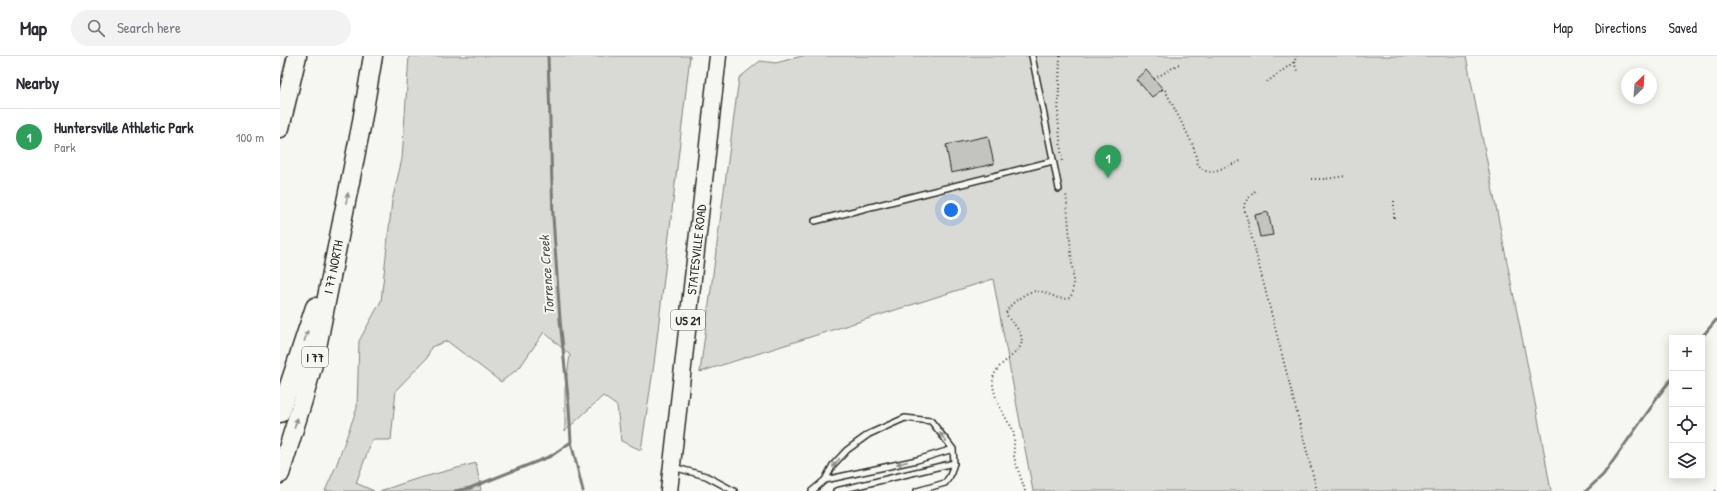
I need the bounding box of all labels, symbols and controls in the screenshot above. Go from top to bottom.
search box [71,10,351,46]
text: Map [20,15,47,41]
icon: search [85,17,107,39]
text: Search here [117,17,181,38]
text: Map [1553,18,1573,37]
text: Directions [1595,18,1646,37]
text: Saved [1668,18,1697,37]
north arrow [1621,68,1657,104]
text: Nearby [16,71,59,94]
text: Huntersville Athletic Park [54,117,193,138]
text: 1 [27,128,31,146]
text: 100 m [236,128,264,146]
text: Park [54,138,76,156]
pin: 1 [1095,145,1121,178]
one-way arrow [344,192,350,205]
your location [941,200,961,220]
street label: STATESVILLE ROAD [682,203,710,296]
water label: Torrence Creek [534,234,558,315]
street label: I 77 NORTH [319,239,347,295]
road number: US 21 [671,310,705,330]
one-way arrow [303,330,309,342]
map controls [1669,335,1705,479]
button: + [1669,335,1705,371]
road number: I 77 [302,347,328,367]
button: − [1669,371,1705,407]
button: locate [1669,407,1705,443]
one-way arrow [293,417,299,429]
one-way arrow [939,431,948,442]
button: layers [1669,443,1705,479]
one-way arrow [831,458,840,469]
one-way arrow [896,461,908,467]

